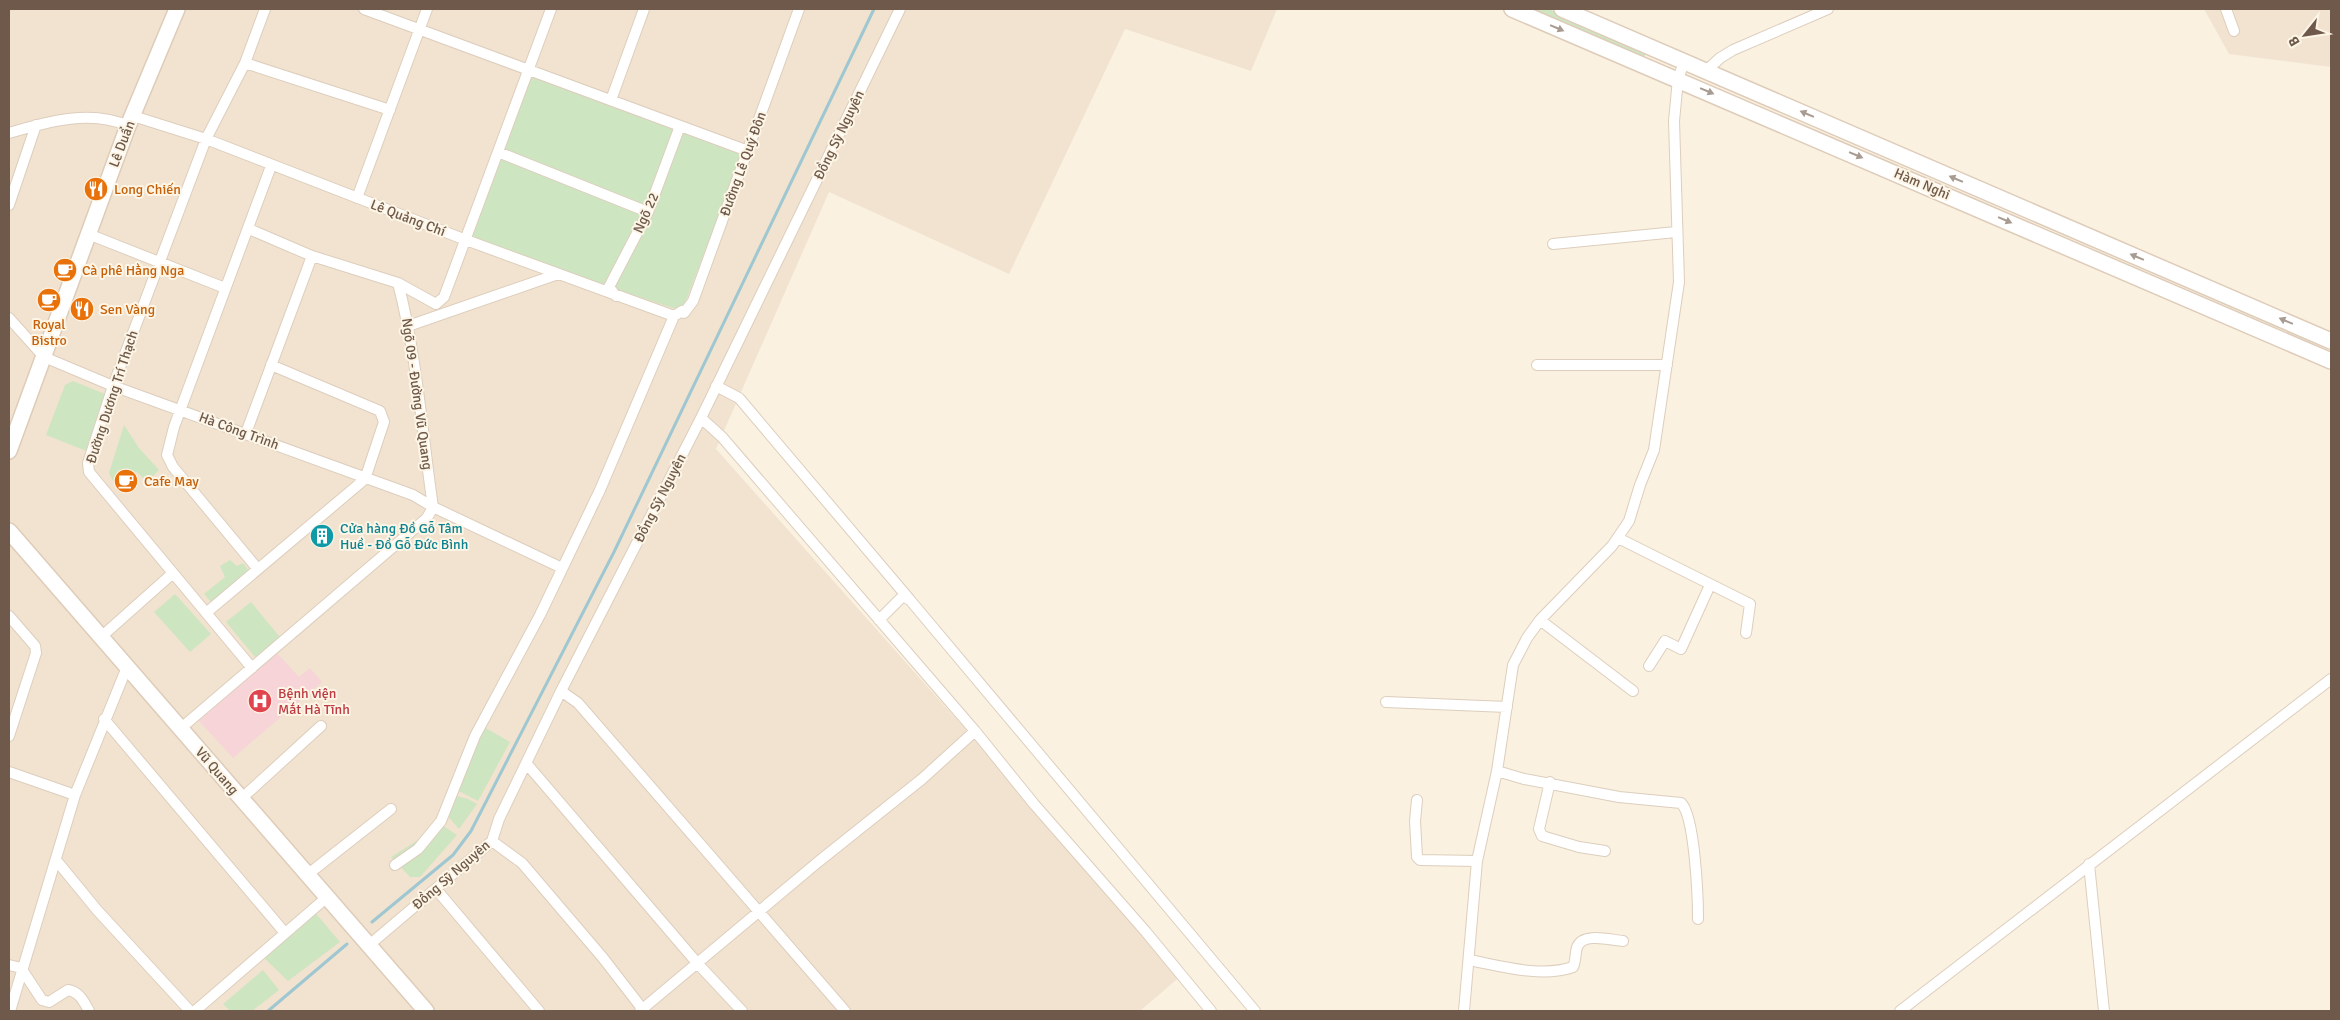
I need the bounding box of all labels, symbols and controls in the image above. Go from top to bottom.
north arrow [2280,10,2330,60]
one-way arrow [1550,24,1564,32]
text: B [2284,33,2304,49]
one-way arrow [1700,87,1714,95]
street label: Đồng Sỹ Nguyên [810,88,868,182]
street label: Đường Lê Quý Đôn [716,109,770,219]
one-way arrow [1800,110,1814,118]
street label: Lê Duẩn [105,118,139,170]
one-way arrow [1849,152,1863,160]
street label: Hàm Nghi [1891,165,1953,203]
one-way arrow [1949,174,1963,182]
restaurant icon: Long Chiến [83,176,109,202]
place label: Long Chiến [114,181,181,198]
street label: Ngõ 22 [630,190,662,236]
street label: Lê Quảng Chí [368,196,448,240]
one-way arrow [1998,216,2013,224]
one-way arrow [2129,253,2144,261]
cafe icon: Cà phê Hằng Nga [52,257,78,283]
place label: Cà phê Hằng Nga [82,262,184,279]
cafe icon: Royal Bistro [36,287,62,313]
restaurant icon: Sen Vàng [69,296,95,322]
place label: Sen Vàng [100,301,155,318]
place label: Royal Bistro [31,316,67,349]
street label: Ngõ 09 - Đường Vũ Quang [398,317,436,471]
one-way arrow [2279,317,2294,325]
street label: Đường Dương Trí Thạch [82,328,142,466]
street label: Hà Công Trình [197,409,281,453]
street label: Đồng Sỹ Nguyên [630,451,690,545]
cafe icon: Cafe May [113,468,139,494]
place label: Cafe May [144,473,199,490]
place label: Cửa hàng Đồ Gỗ Tâm Huề - Đồ Gỗ Đức Bình [340,520,468,553]
building icon: Cửa hàng Đồ Gỗ Tâm Huề - Đồ Gỗ Đức Bình [309,523,335,549]
place label: Bệnh viện Mắt Hà Tĩnh [278,685,350,718]
hospital icon: Bệnh viện Mắt Hà Tĩnh [247,688,273,714]
street label: Vũ Quang [192,744,242,798]
street label: Đồng Sỹ Nguyên [409,837,493,913]

